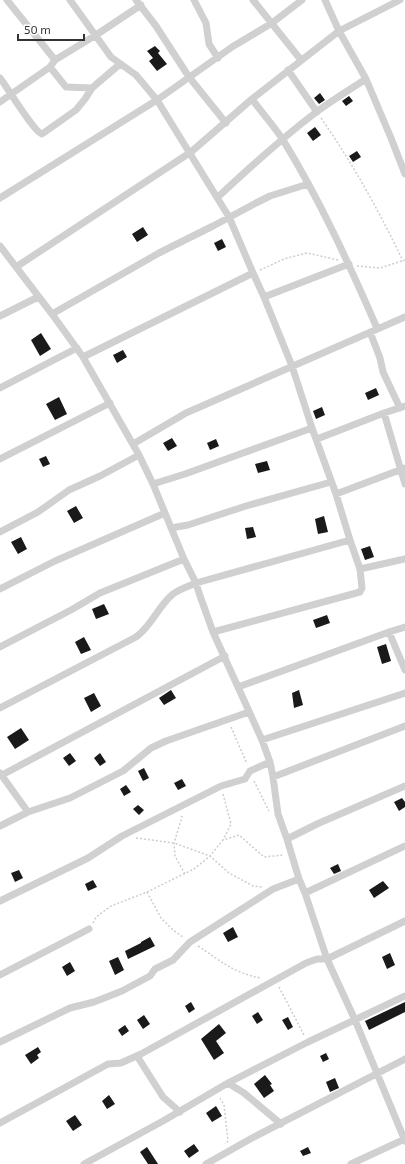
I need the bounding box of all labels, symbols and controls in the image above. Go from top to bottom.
scale bar [18,16,84,42]
text: 50 m [24,22,51,36]

